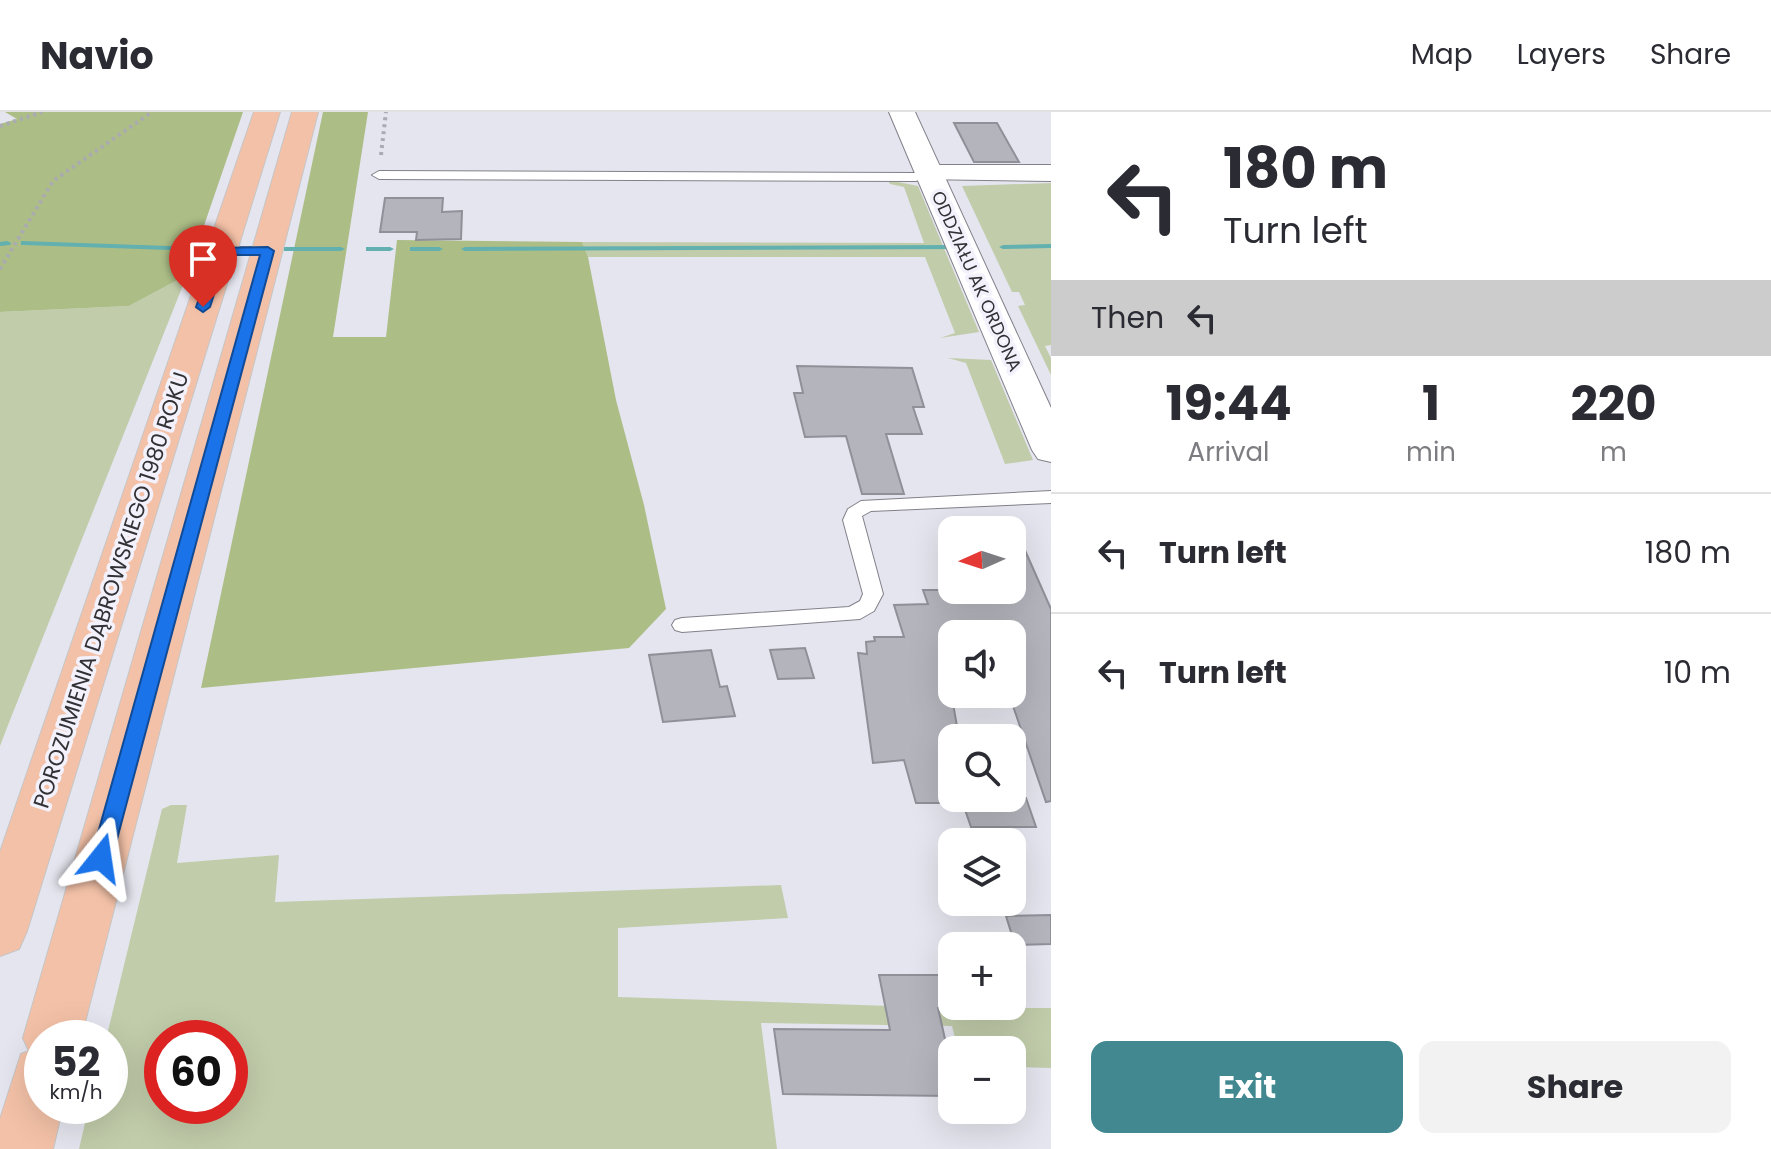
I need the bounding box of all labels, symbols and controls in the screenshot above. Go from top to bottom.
text: Navio [40,29,154,82]
text: Map [1411,35,1473,74]
text: Layers [1517,35,1606,74]
text: Share [1650,35,1731,74]
text: 180 m [1223,129,1388,208]
icon: left [1091,144,1195,248]
street label: ODDZIAŁU AK ORDONA [926,187,1028,375]
text: Turn left [1223,205,1368,256]
pin [169,225,237,307]
icon: arrive [181,237,225,281]
text: Then [1091,296,1164,339]
icon: left [1180,296,1224,340]
street label: POROZUMIENIA DĄBROWSKIEGO 1980 ROKU [26,368,196,812]
text: 19:44 [1165,370,1292,437]
text: 1 [1422,370,1440,437]
text: 220 [1570,370,1657,437]
text: Arrival [1188,434,1269,470]
text: min [1406,434,1456,470]
text: m [1600,434,1627,470]
north arrow [938,516,1026,604]
map controls [938,516,1026,1124]
icon: left [1091,531,1135,575]
text: Turn left [1159,531,1287,574]
text: 180 m [1645,531,1731,574]
button: sound [938,620,1026,708]
icon: left [1091,651,1135,695]
text: Turn left [1159,651,1287,694]
text: 10 m [1664,651,1731,694]
button: search [938,724,1026,812]
position arrow [59,816,143,900]
button: layers [938,828,1026,916]
button: + [938,932,1026,1020]
speed limit sign: 60 [144,1020,248,1124]
text: 52 [52,1034,100,1090]
button: − [938,1036,1026,1124]
button: Exit [1091,1041,1403,1133]
button: Share [1419,1041,1731,1133]
text: km/h [49,1078,103,1106]

